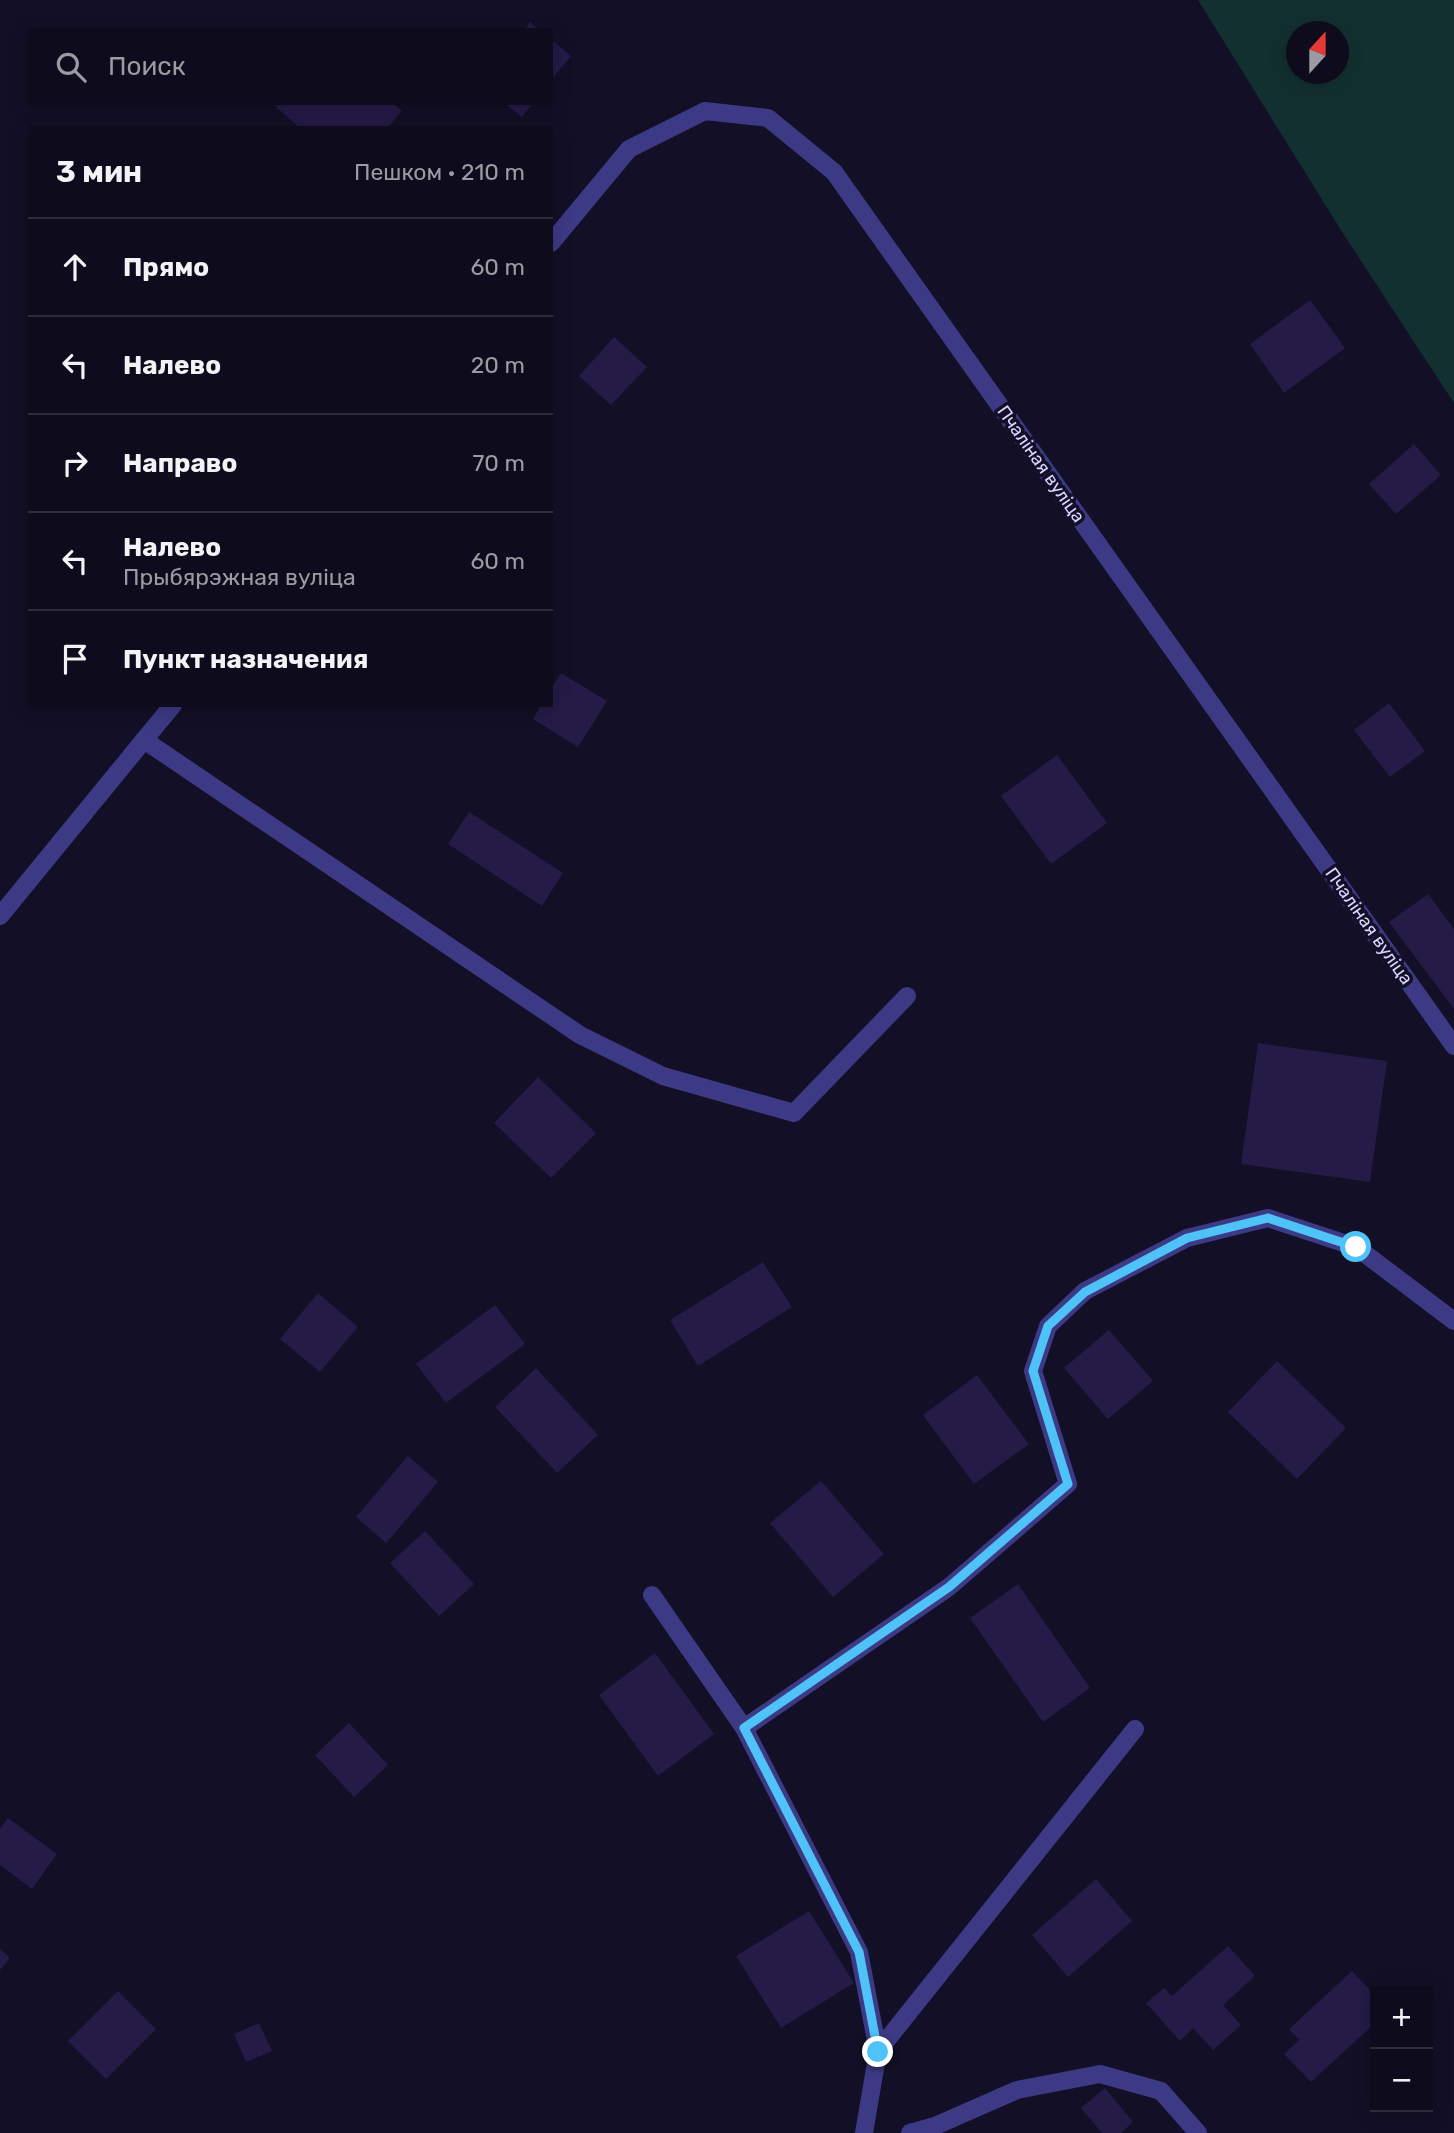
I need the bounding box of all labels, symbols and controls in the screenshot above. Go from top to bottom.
north arrow [1286,21,1349,84]
search box [28,28,553,105]
icon: search [52,48,90,86]
text: Поиск [108,51,186,82]
text: 3 мин [56,154,142,190]
text: Пешком · 210 m [354,158,525,186]
icon: ahead [56,248,94,286]
text: Прямо [123,252,209,283]
text: 60 m [470,253,525,281]
icon: left [56,346,94,384]
text: Налево [123,350,221,381]
text: 20 m [471,351,525,379]
street label: Пчаліная вуліца [992,401,1090,527]
icon: right [56,444,94,482]
text: Направо [123,448,237,479]
text: 70 m [473,449,525,477]
text: Налево [123,532,221,563]
icon: left [56,542,94,580]
text: 60 m [470,547,525,575]
text: Прыбярэжная вуліца [123,563,356,591]
icon: arrive [56,640,94,678]
text: Пункт назначения [123,644,368,675]
street label: Пчаліная вуліца [1320,863,1418,989]
route start [1340,1231,1371,1262]
map controls [1370,1986,1433,2112]
button: + [1370,1986,1433,2049]
route end [862,2036,893,2067]
button: − [1370,2049,1433,2112]

